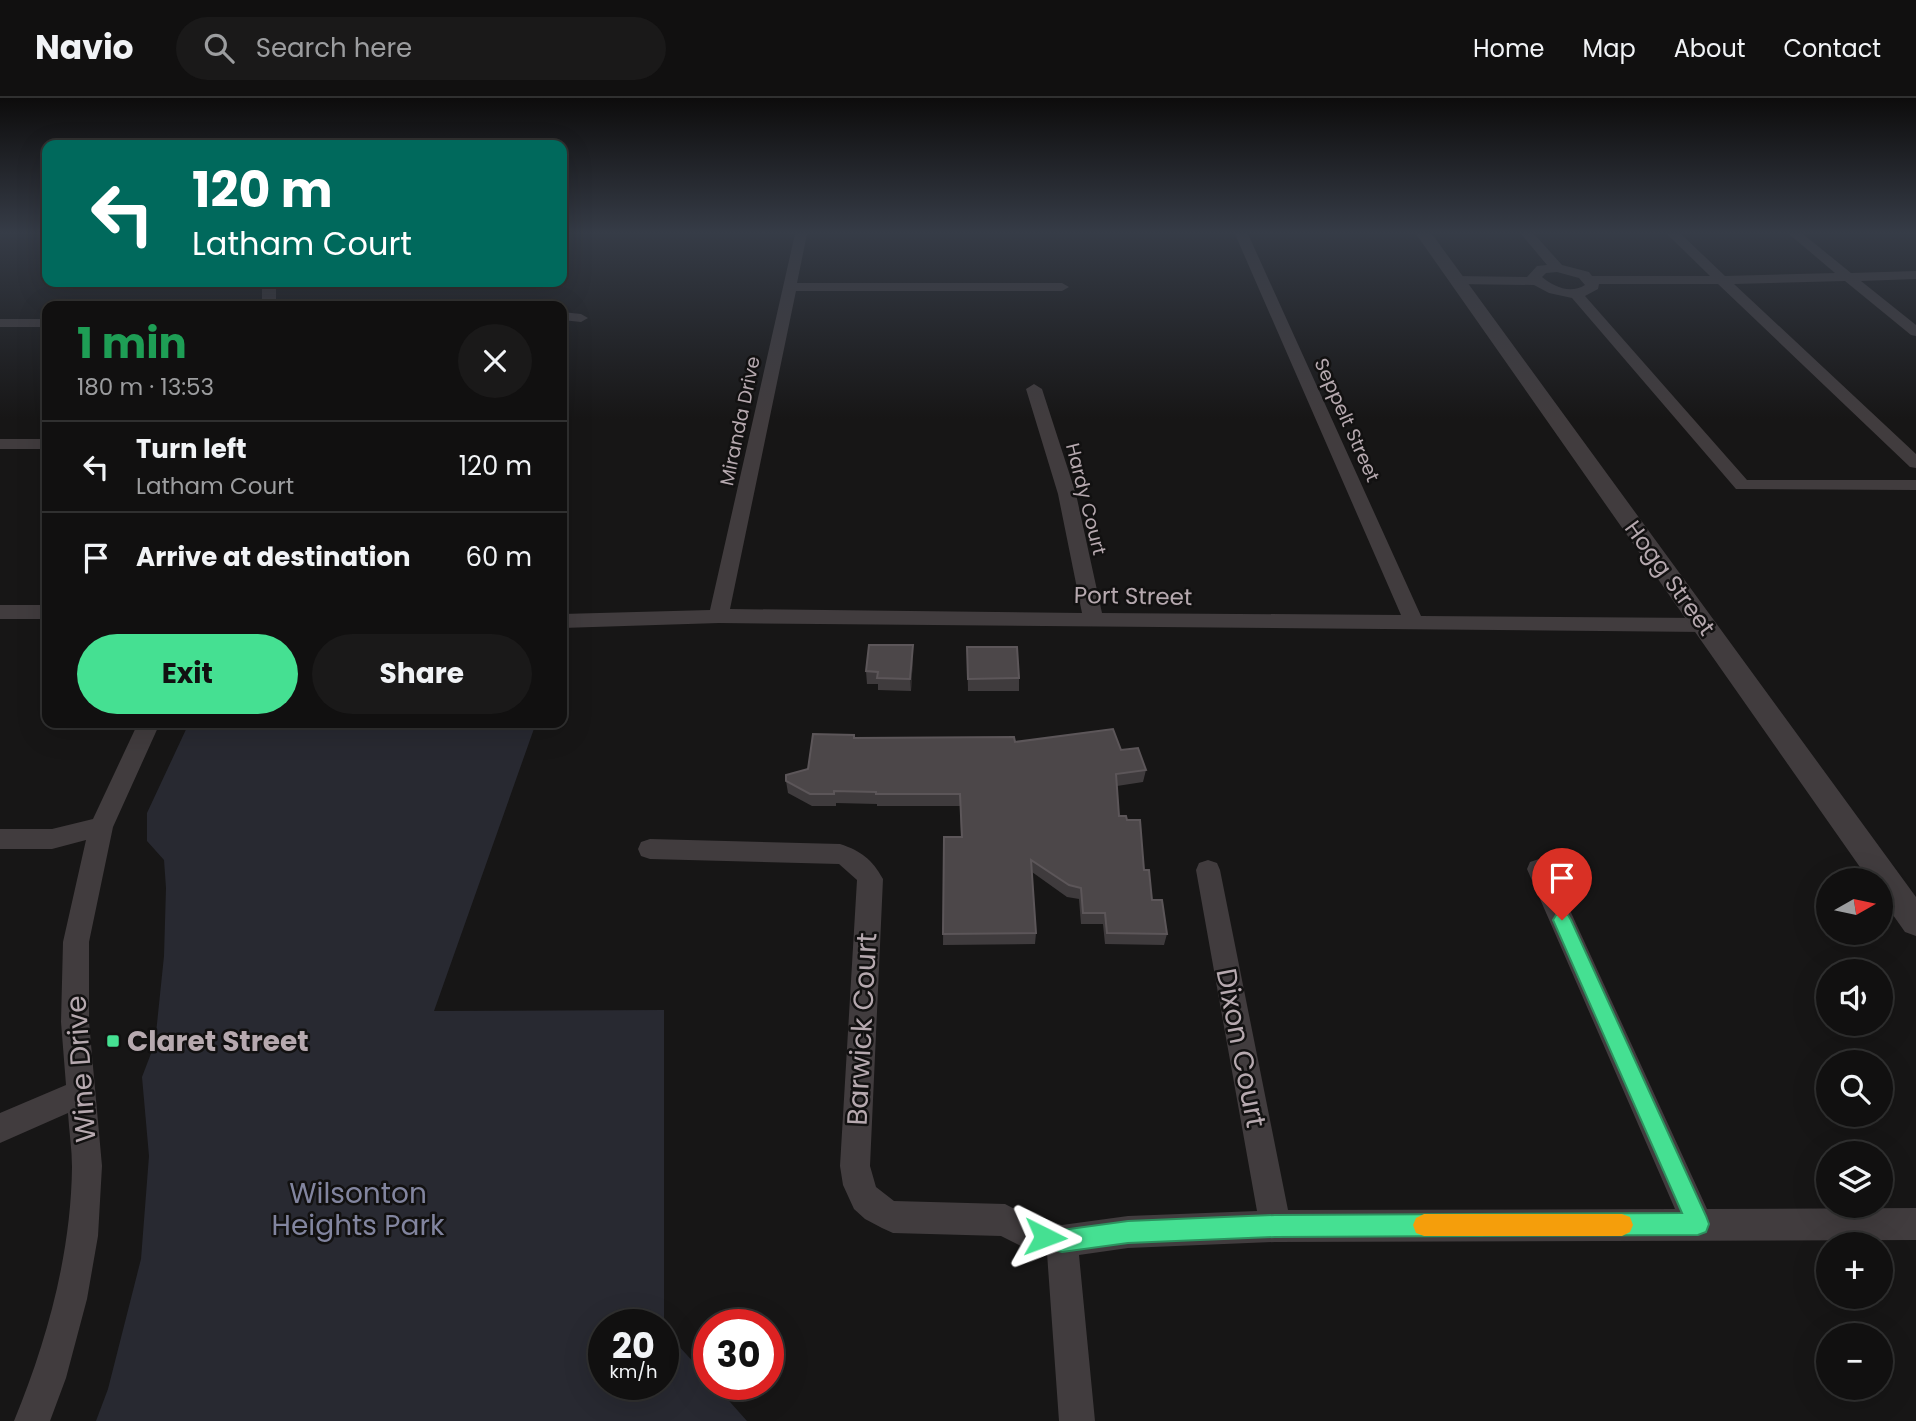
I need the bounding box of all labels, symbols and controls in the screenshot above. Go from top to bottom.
search box [176,17,666,80]
text: Navio [35,24,134,71]
icon: search [200,29,238,67]
text: Search here [256,30,412,66]
text: Home [1473,32,1545,65]
text: Map [1583,32,1636,65]
text: About [1674,32,1745,65]
text: Contact [1783,32,1881,65]
text: 120 m [192,156,333,224]
icon: left [77,168,168,259]
text: Latham Court [192,221,412,266]
text: 1 min [77,314,187,373]
button: close [458,324,532,398]
street label: Miranda Drive [713,354,767,488]
street label: Seppelt Street [1308,354,1386,486]
text: 180 m · 13:53 [77,371,214,403]
text: Turn left [136,431,247,467]
street label: Hardy Court [1059,440,1113,558]
icon: left [77,448,115,486]
text: 120 m [459,448,532,484]
text: Latham Court [136,470,294,502]
street label: Hogg Street [1617,514,1723,642]
icon: arrive [77,539,115,577]
text: Arrive at destination [136,539,411,575]
text: 60 m [465,539,532,575]
street label: Port Street [1073,579,1193,613]
button: Exit [77,634,298,714]
button: Share [312,634,532,714]
pin [1532,848,1592,920]
icon: arrive [1543,859,1581,897]
north arrow [1816,868,1894,945]
map controls [1816,868,1893,1400]
street label: Barwick Court [837,931,887,1127]
button: sound [1816,959,1893,1036]
street label: Dixon Court [1206,965,1276,1131]
street label: Wine Drive [56,994,106,1144]
place label: Claret Street [127,1022,309,1061]
marker: Claret Street [105,1033,121,1049]
button: search [1816,1050,1893,1127]
button: layers [1816,1141,1893,1218]
park label: Wilsonton Heights Park [272,1174,445,1245]
position arrow [1008,1200,1082,1274]
button: + [1816,1232,1893,1309]
speed limit sign: 30 [693,1309,784,1400]
text: 20 [612,1321,655,1370]
button: − [1816,1323,1893,1400]
text: km/h [610,1359,657,1384]

